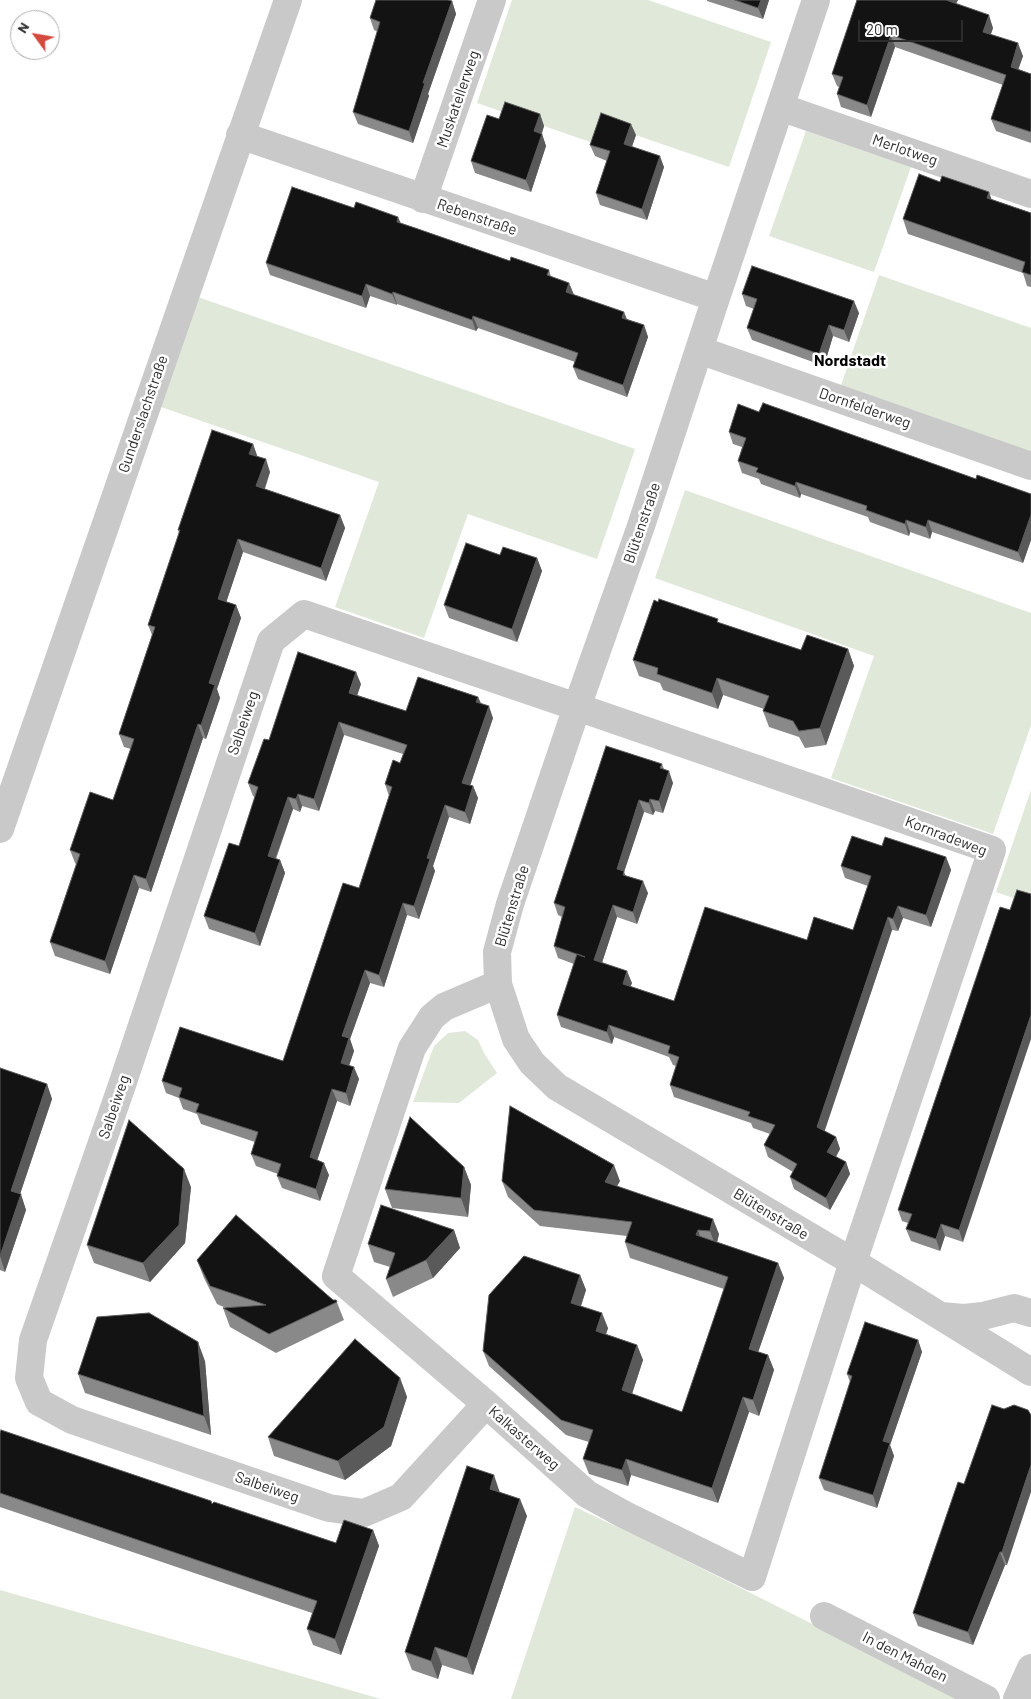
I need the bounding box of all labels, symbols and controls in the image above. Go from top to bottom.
north arrow [10,10,60,60]
scale bar [861,10,966,42]
text: N [13,19,32,36]
text: 20 m [866,20,898,38]
street label: Muskatellerweg [433,48,483,150]
street label: Merlotweg [870,130,940,170]
street label: Rebenstraße [435,195,519,239]
district label: Nordstadt [814,351,886,371]
street label: Gunderslachstraße [114,353,172,475]
street label: Dornfelderweg [817,384,913,432]
street label: Blütenstraße [620,480,664,566]
street label: Salbeiweg [224,689,262,757]
street label: Kornradeweg [902,812,990,860]
street label: Blütenstraße [491,863,533,949]
street label: Salbeiweg [95,1073,133,1141]
street label: Blütenstraße [730,1185,812,1243]
street label: Kalkasterweg [485,1402,563,1474]
street label: Salbeiweg [233,1468,301,1506]
street label: In den Mahden [860,1628,950,1686]

